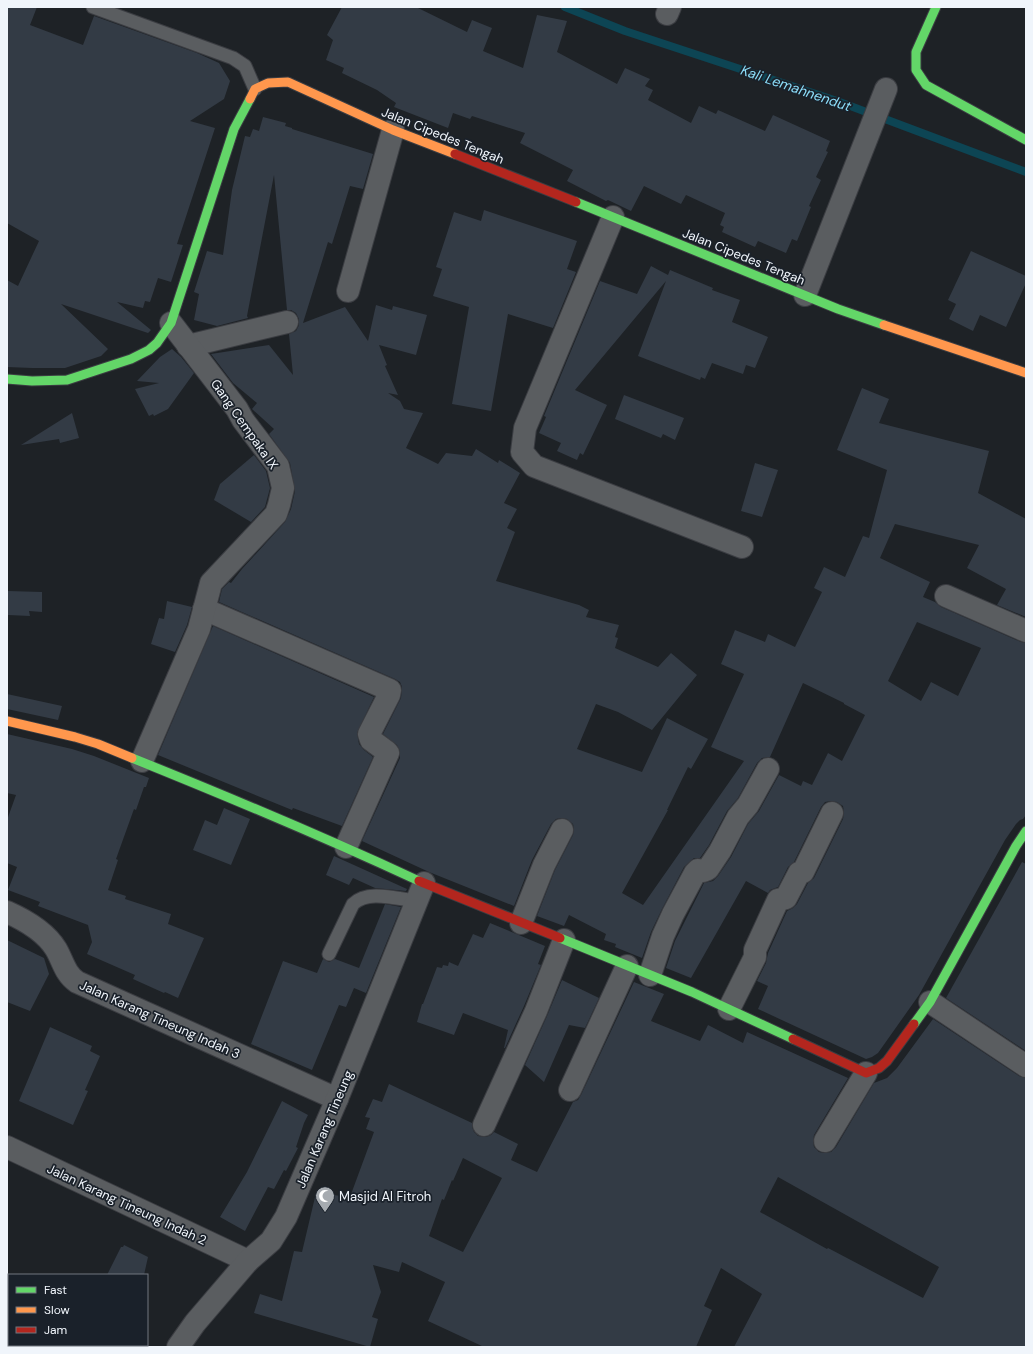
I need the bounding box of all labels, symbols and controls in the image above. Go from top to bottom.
water label: Kali Lemahnendut [738,61,854,116]
street label: Jalan Cipedes Tengah [379,103,507,168]
street label: Jalan Cipedes Tengah [680,224,808,289]
street label: Gang Cempaka IX [207,376,282,473]
street label: Jalan Karang Tineung Indah 3 [77,976,243,1063]
street label: Jalan Karang Tineung [292,1068,357,1191]
street label: Jalan Karang Tineung Indah 2 [44,1160,209,1249]
mosque icon: Masjid Al Fitroh [314,1185,336,1213]
place label: Masjid Al Fitroh [339,1188,431,1205]
legend [8,1274,148,1346]
text: Fast [44,1282,67,1298]
text: Slow [44,1302,70,1318]
text: Jam [44,1322,67,1338]

